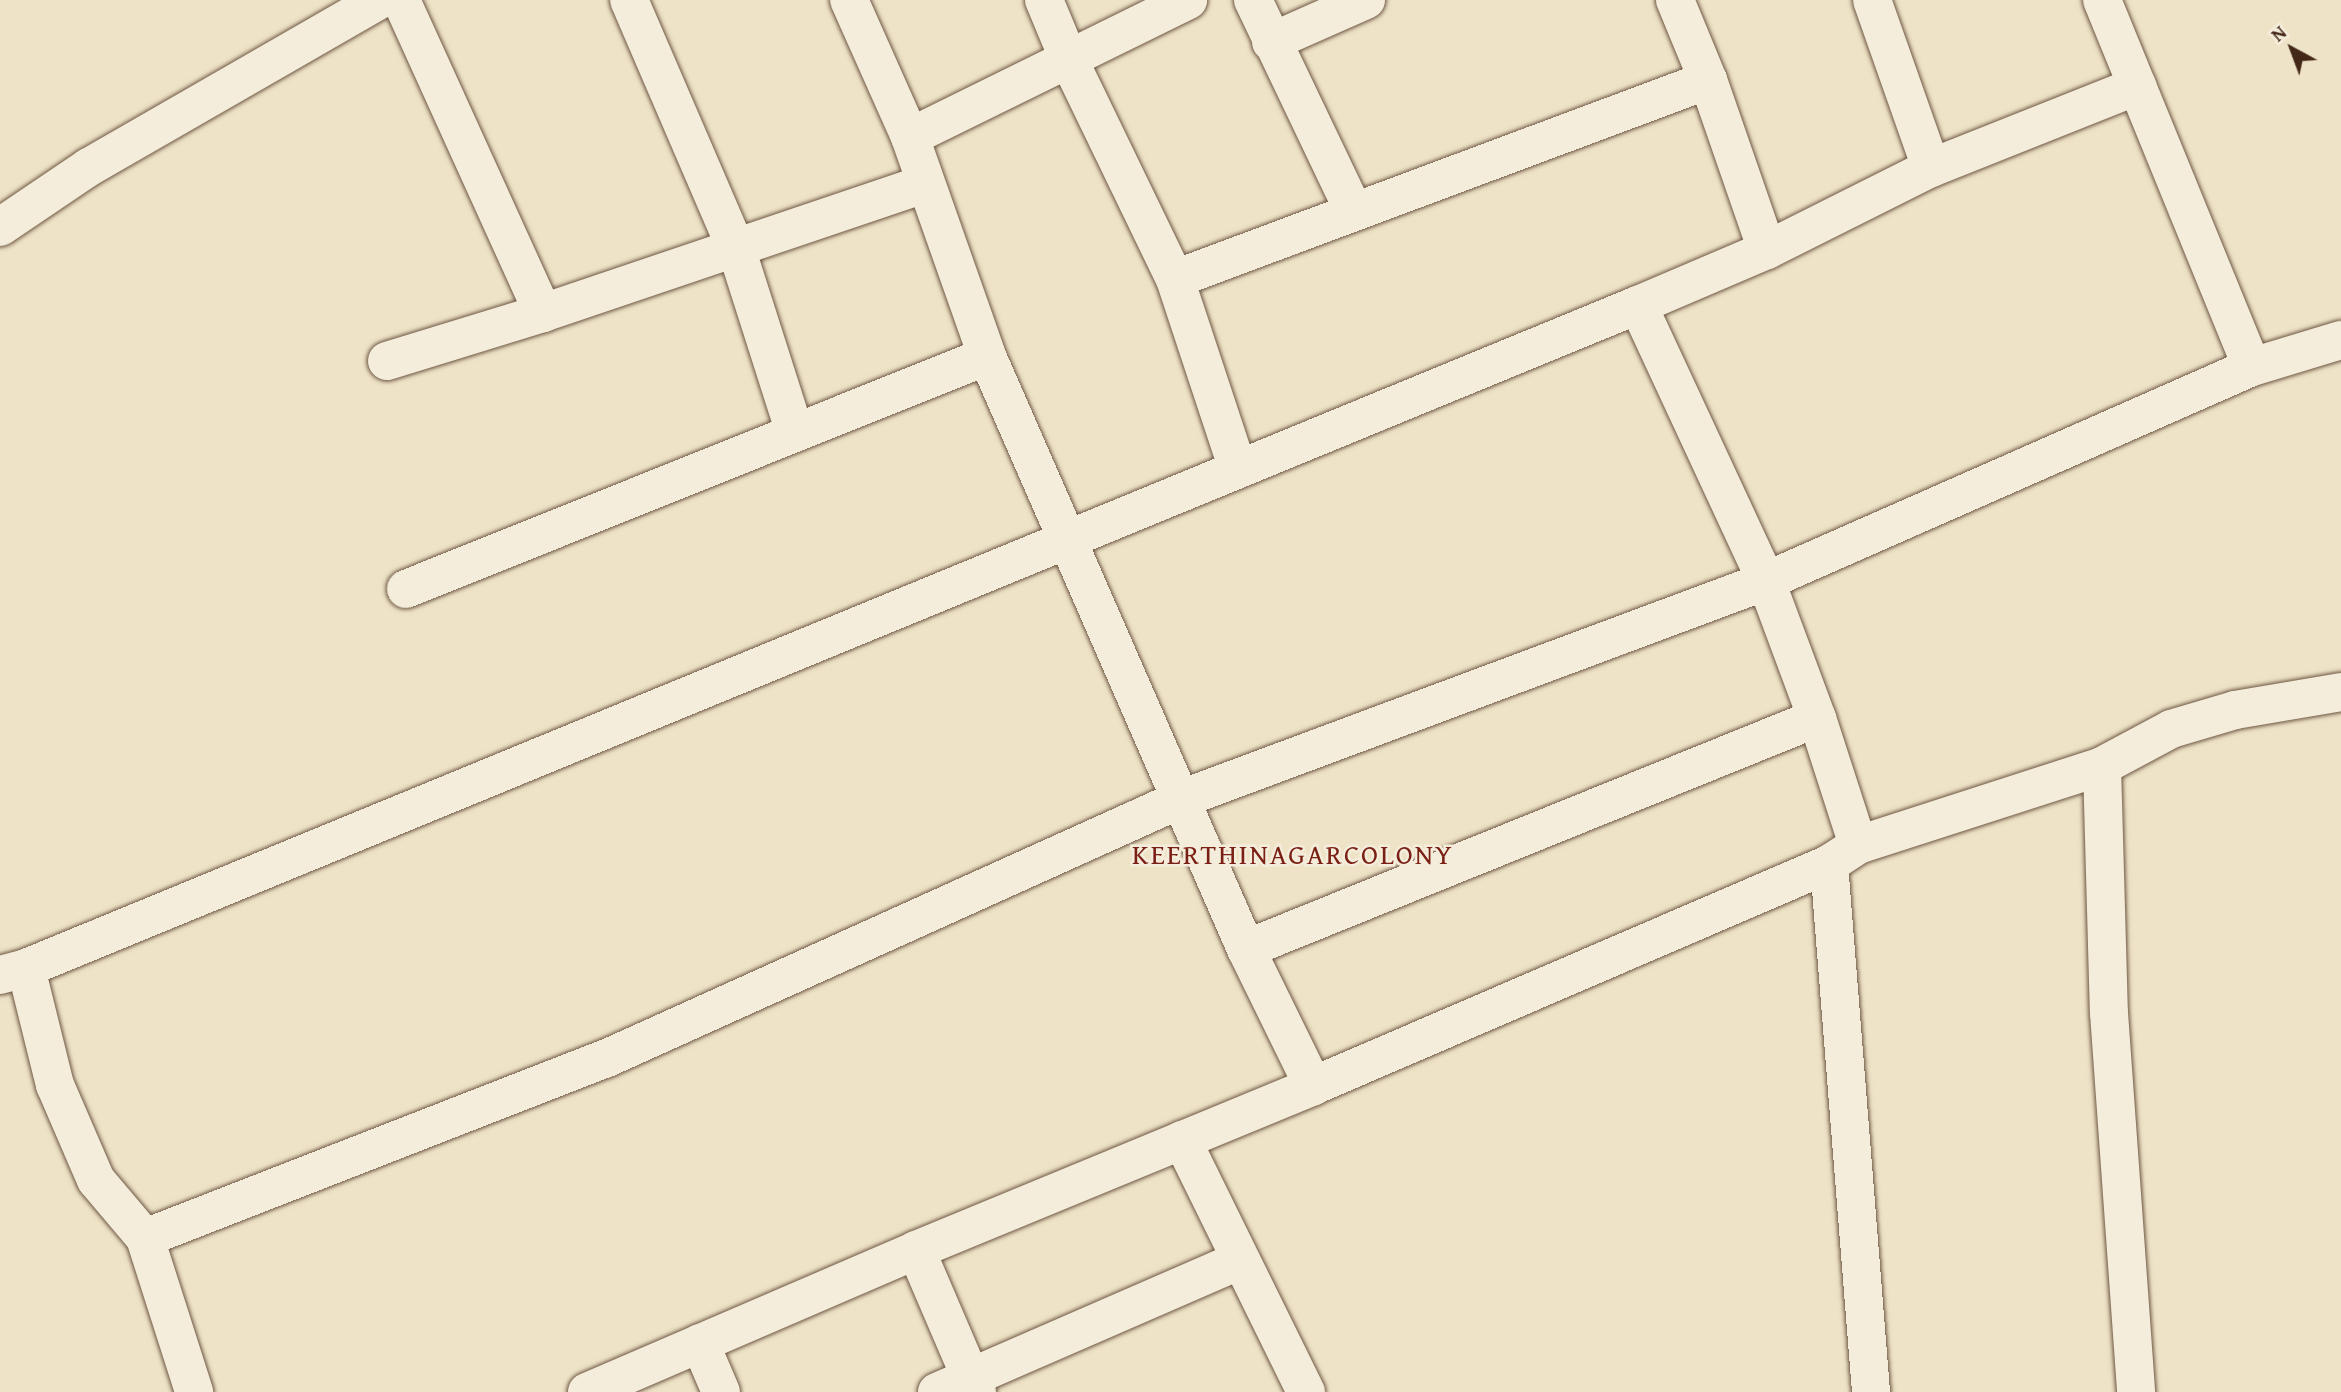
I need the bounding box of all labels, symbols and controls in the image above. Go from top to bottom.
north arrow [2257,14,2327,84]
text: N [2264,18,2292,48]
district label: KEERTHINAGARCOLONY [1134,837,1452,871]

